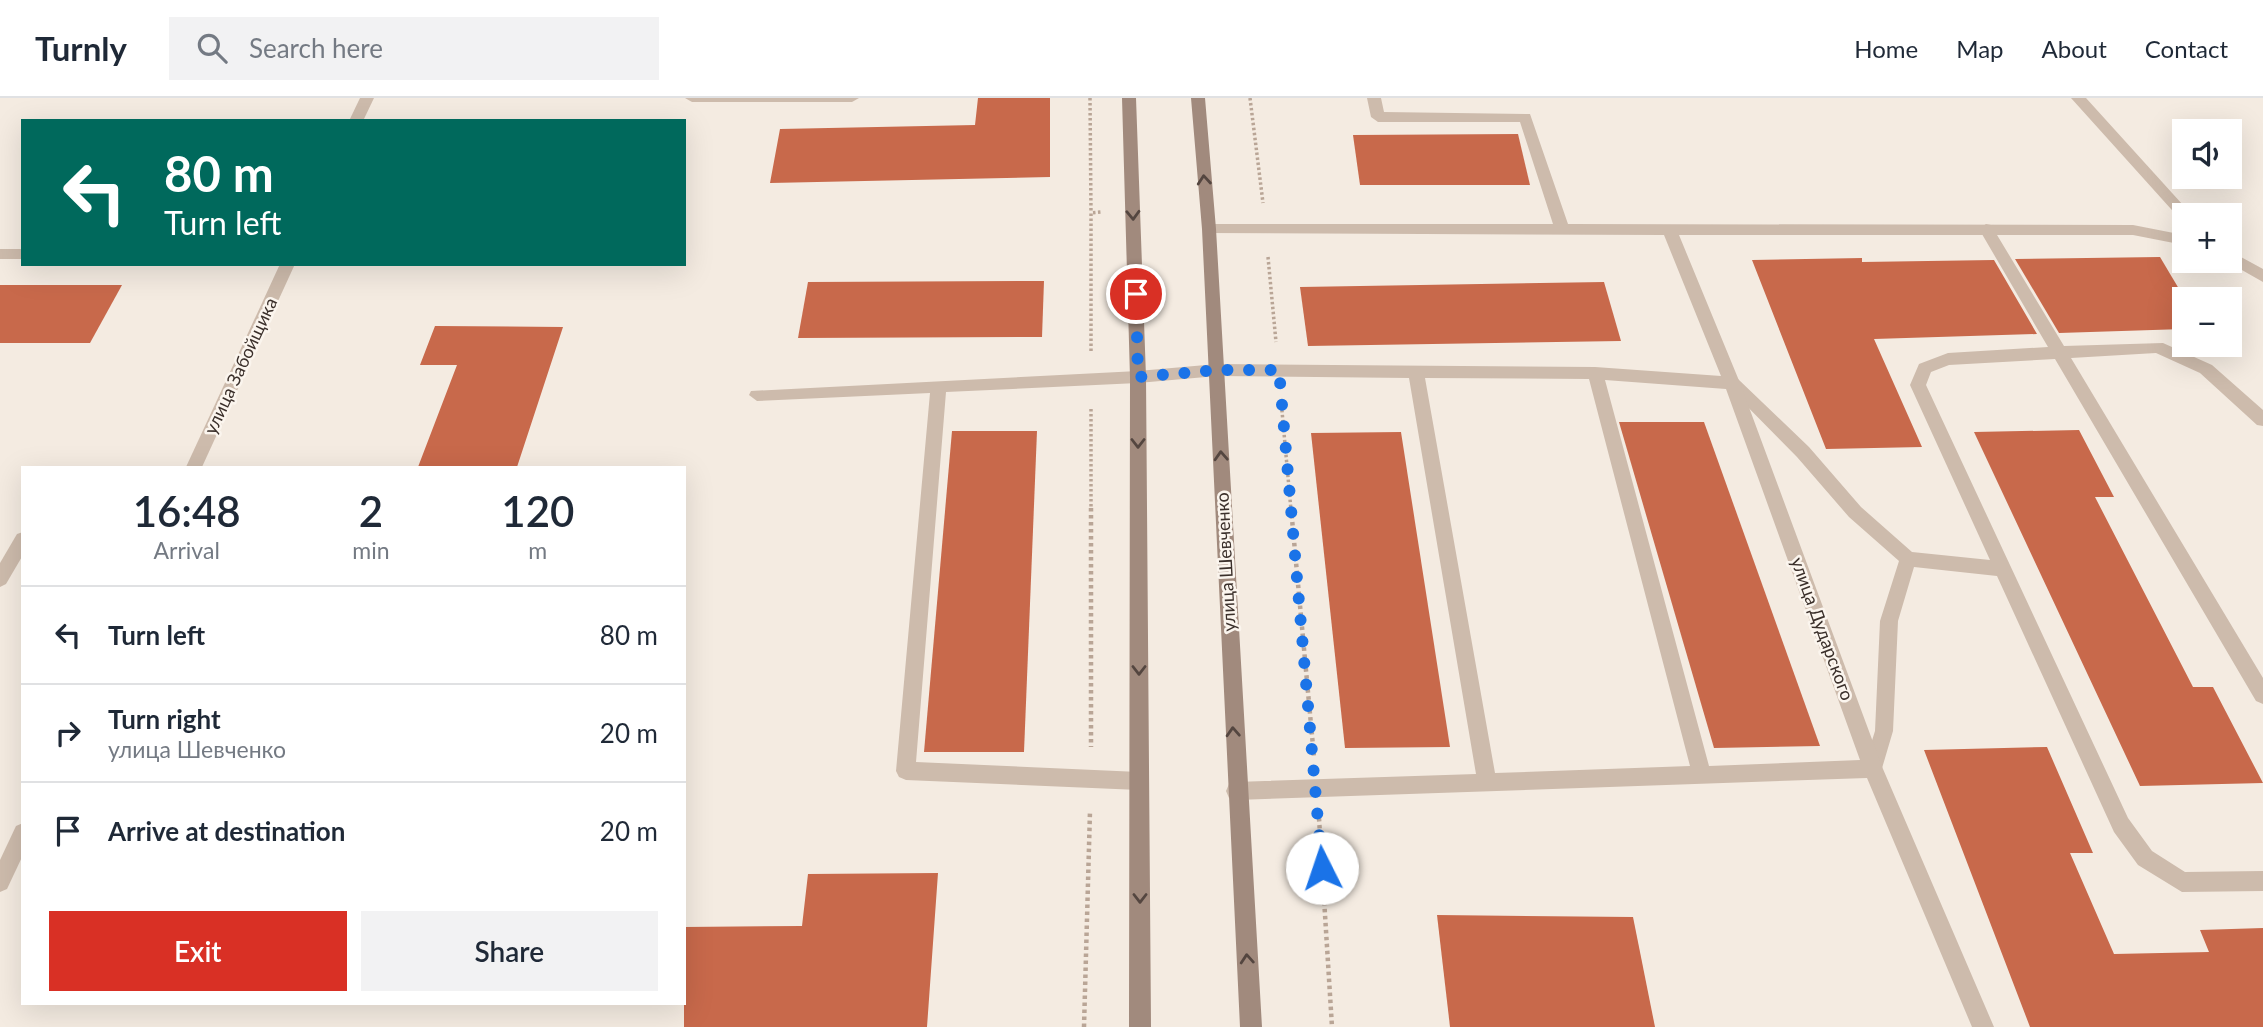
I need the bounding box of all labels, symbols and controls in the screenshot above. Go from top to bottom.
search box [169,17,659,80]
text: Turnly [35,28,127,68]
icon: search [193,29,231,67]
text: Search here [249,32,383,64]
text: Home [1854,34,1918,63]
text: Map [1956,34,2004,63]
text: About [2042,34,2107,63]
text: Contact [2145,34,2228,63]
map controls [2172,119,2242,357]
button: sound [2172,119,2242,189]
text: 80 m [164,144,274,202]
icon: left [49,147,140,238]
one-way arrow [1197,174,1212,185]
text: Turn left [164,203,281,242]
button: + [2172,203,2242,273]
one-way arrow [1126,210,1141,221]
pin [1106,264,1166,324]
icon: arrive [1117,275,1155,313]
button: − [2172,287,2242,357]
street label: улица Забойщика [199,294,281,437]
one-way arrow [1130,438,1146,448]
one-way arrow [1213,450,1228,461]
text: 16:48 [133,486,241,536]
text: 2 [359,486,383,536]
text: 120 [501,486,574,536]
street label: улица Шевченко [1210,492,1240,632]
text: Arrival [154,536,220,564]
text: min [352,536,390,564]
text: m [528,536,547,564]
street label: улица Дударского [1787,554,1859,703]
icon: left [49,616,87,654]
text: Turn left [108,619,205,651]
text: 80 m [600,619,658,651]
one-way arrow [1131,665,1147,676]
text: Turn right [108,703,221,735]
icon: right [49,714,87,752]
text: 20 m [600,717,658,749]
one-way arrow [1226,726,1241,737]
text: улица Шевченко [108,735,286,763]
icon: arrive [49,812,87,850]
text: Arrive at destination [108,815,345,847]
text: 20 m [600,815,658,847]
position arrow [1285,831,1359,905]
one-way arrow [1132,893,1148,903]
button: Exit [49,911,347,991]
button: Share [361,911,658,991]
one-way arrow [1240,953,1255,964]

